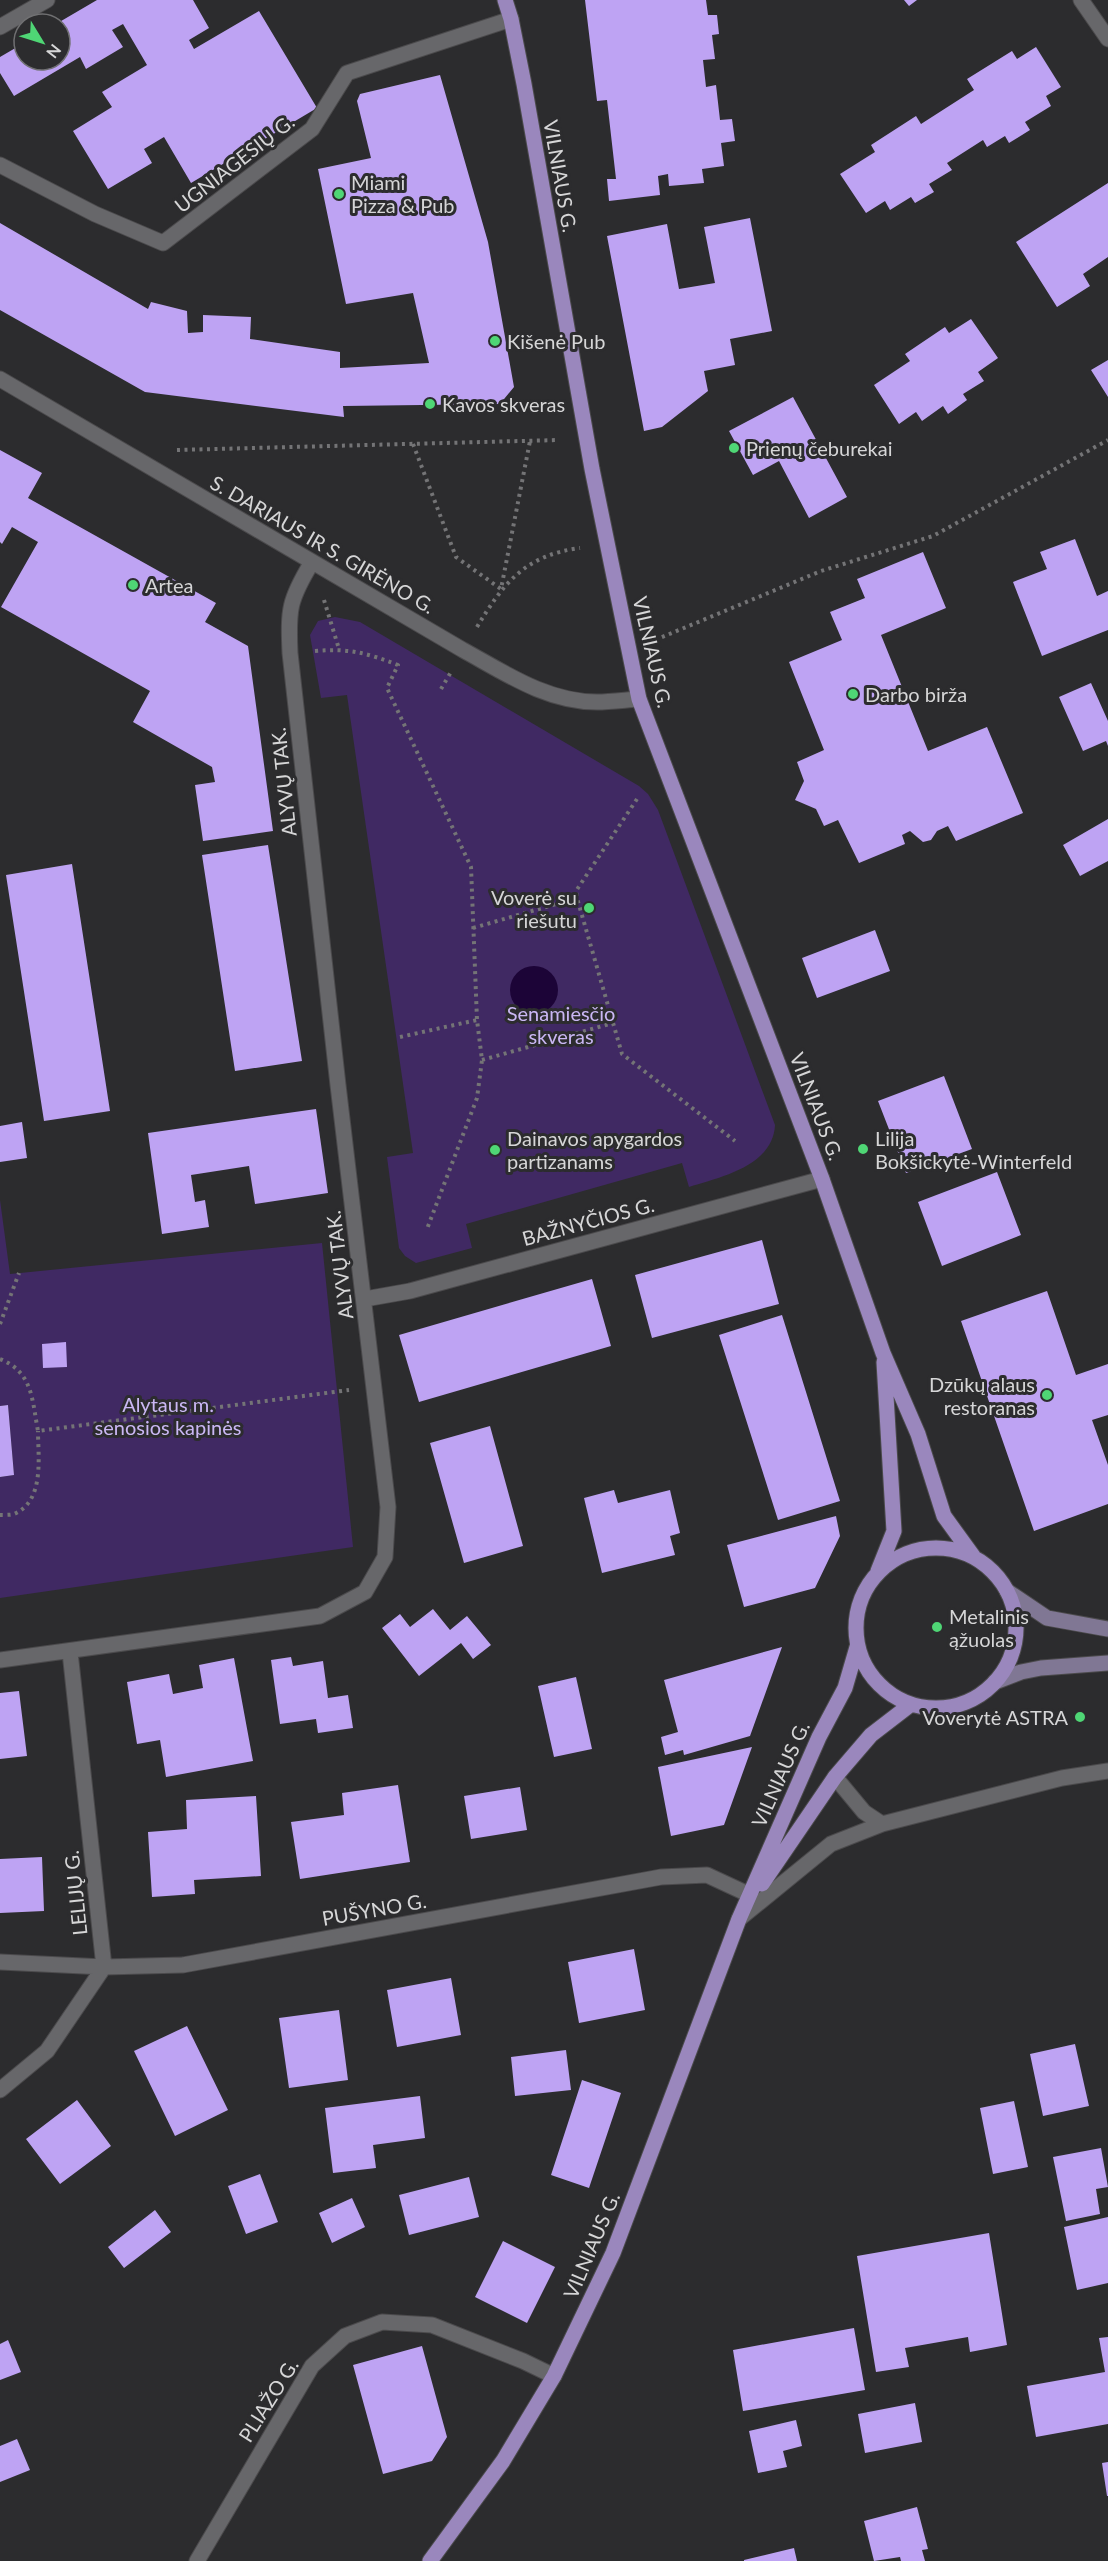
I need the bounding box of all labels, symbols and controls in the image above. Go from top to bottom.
north arrow [12,12,72,72]
text: N [43,41,65,62]
street label: UGNIAGESIŲ G. [169,109,299,217]
street label: VILNIAUS G. [539,118,583,234]
place label: Miami Pizza & Pub [351,170,455,217]
marker: Miami Pizza & Pub [332,187,346,201]
place label: Kišenė Pub [507,329,605,353]
marker: Kišenė Pub [488,334,502,348]
place label: Kavos skveras [442,392,565,416]
marker: Kavos skveras [423,397,437,411]
place label: Prienų čeburekai [746,436,893,460]
marker: Prienų čeburekai [727,441,741,455]
street label: S. DARIAUS IR S. GIRĖNO G. [207,470,439,618]
place label: Artea [145,573,193,597]
marker: Artea [126,578,140,592]
street label: VILNIAUS G. [629,594,677,710]
place label: Darbo birža [865,682,967,706]
marker: Darbo birža [846,687,860,701]
street label: ALYVŲ TAK. [265,726,301,838]
place label: Voverė su riešutu [491,885,577,932]
marker: Voverė su riešutu [582,901,596,915]
park label: Senamiesčio skveras [507,1001,615,1048]
street label: VILNIAUS G. [785,1049,849,1163]
place label: Dainavos apygardos partizanams [507,1126,682,1173]
place label: Lilija Bokšickytė-Winterfeld [875,1126,1072,1173]
marker: Lilija Bokšickytė-Winterfeld [856,1142,870,1156]
marker: Dainavos apygardos partizanams [488,1143,502,1157]
street label: BAŽNYČIOS G. [519,1192,657,1250]
street label: ALYVŲ TAK. [320,1209,358,1321]
place label: Dzūkų alaus restoranas [929,1372,1035,1419]
marker: Dzūkų alaus restoranas [1040,1388,1054,1402]
park label: Alytaus m. senosios kapinės [95,1392,241,1439]
place label: Metalinis ąžuolas [949,1604,1029,1651]
marker: Metalinis ąžuolas [930,1620,944,1634]
place label: Voverytė ASTRA [922,1705,1068,1729]
marker: Voverytė ASTRA [1073,1710,1087,1724]
street label: VILNIAUS G. [746,1717,814,1831]
street label: LELIJŲ G. [59,1849,91,1937]
street label: PUŠYNO G. [320,1888,428,1930]
street label: VILNIAUS G. [558,2188,624,2302]
street label: PLIAŽO G. [233,2354,303,2446]

